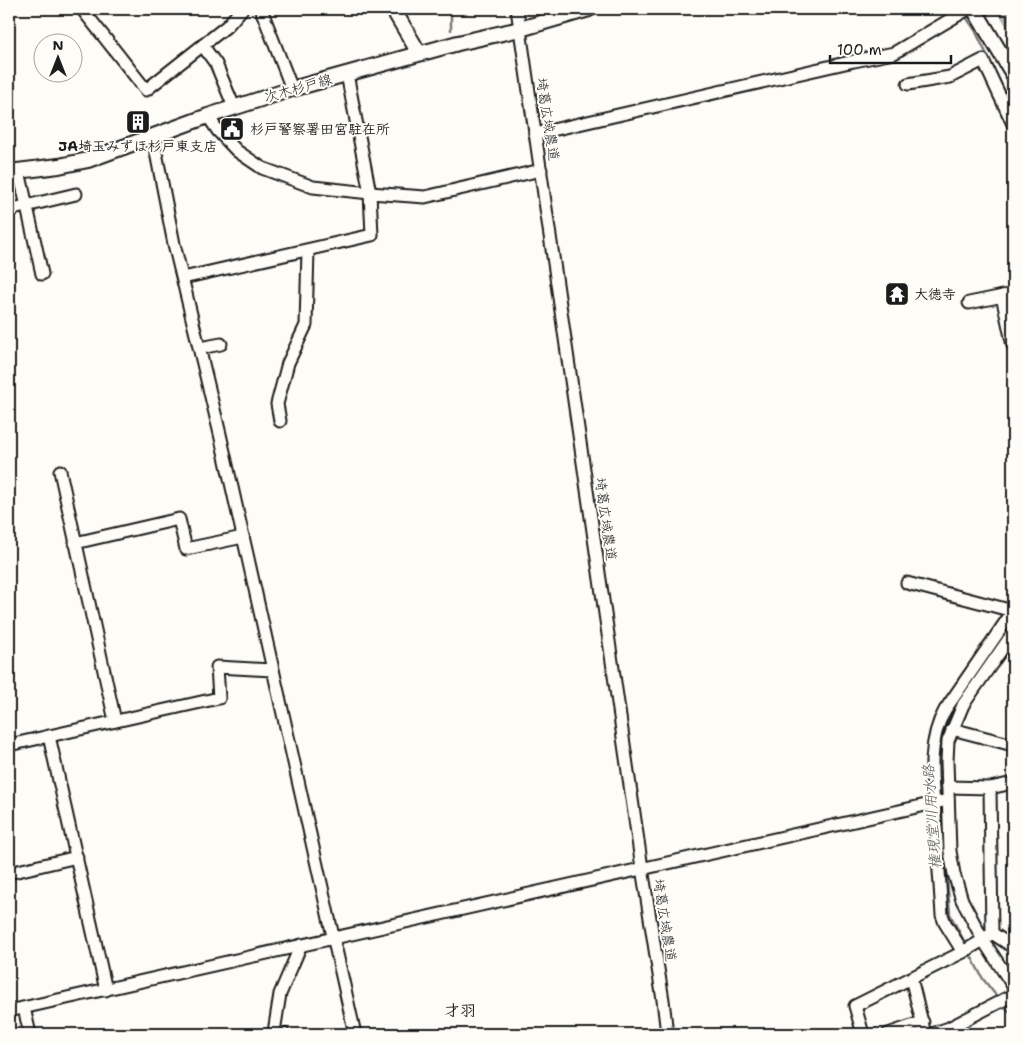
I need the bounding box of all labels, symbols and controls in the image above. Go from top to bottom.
north arrow [32,32,82,82]
scale bar [830,32,951,64]
text: N [52,36,64,54]
text: 100 m [837,40,882,60]
street label: 次木杉戸線 [262,70,334,106]
street label: 埼葛広域農道 [533,76,563,162]
building icon: JA埼玉みずほ杉戸東支店 [125,109,151,135]
public building icon: 杉戸警察署田宮駐在所 [219,116,245,142]
place label: 杉戸警察署田宮駐在所 [250,120,390,138]
place label: JA埼玉みずほ杉戸東支店 [58,137,218,155]
temple icon: 大徳寺 [884,281,910,307]
place label: 大徳寺 [914,285,956,303]
street label: 埼葛広域農道 [591,476,621,562]
water label: 権現堂川用水路 [918,763,946,870]
street label: 埼葛広域農道 [650,877,680,963]
district label: 才羽 [444,1000,476,1021]

